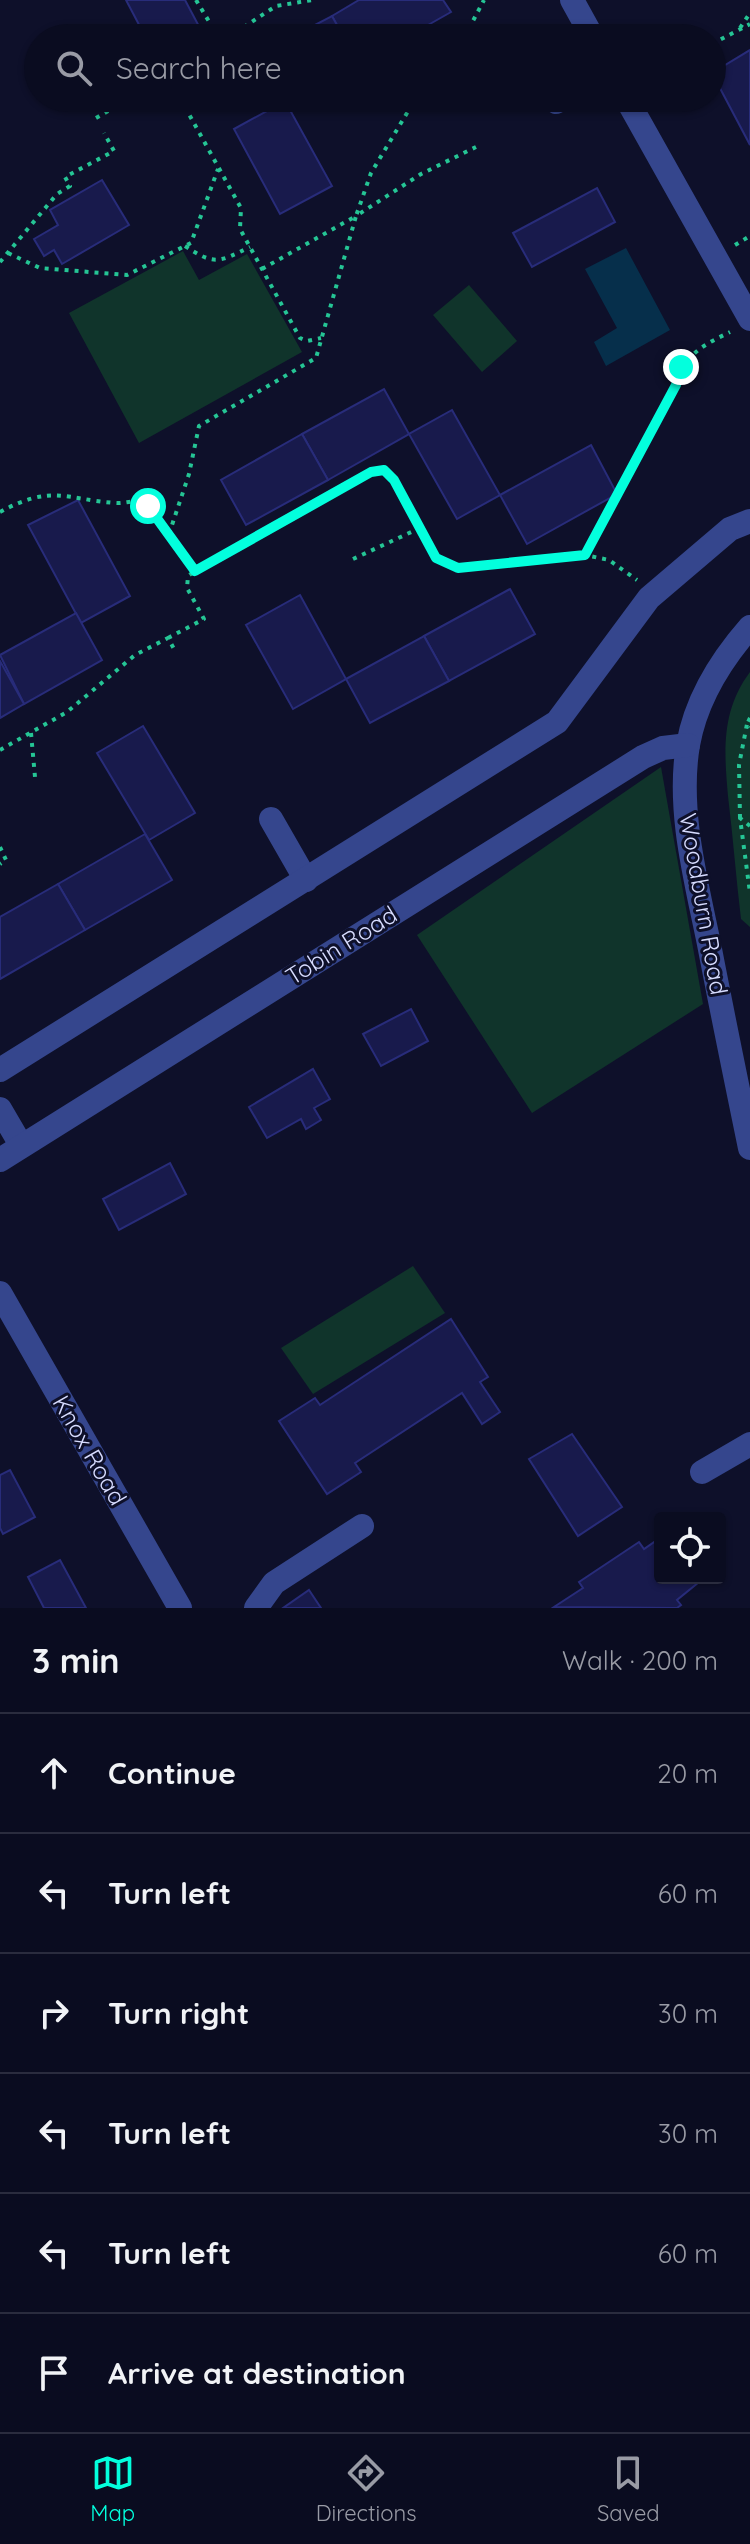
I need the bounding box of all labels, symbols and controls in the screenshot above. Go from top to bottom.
search box [24,24,726,112]
icon: search [52,46,96,90]
text: Search here [116,49,282,87]
route end [663,349,699,385]
route start [130,488,166,524]
street label: Woodburn Road [673,811,735,997]
street label: Tobin Road [280,899,402,991]
street label: Knox Road [47,1390,133,1510]
map controls [654,1512,726,1584]
button: locate [654,1512,726,1584]
text: 3 min [32,1639,119,1682]
text: Walk · 200 m [562,1644,718,1677]
icon: ahead [32,1751,76,1795]
text: Continue [108,1754,236,1792]
text: 20 m [657,1757,718,1790]
icon: left [32,1871,76,1915]
text: Turn left [108,1874,231,1912]
text: 60 m [658,1877,718,1910]
icon: right [32,1991,76,2035]
text: Turn right [108,1994,249,2032]
text: 30 m [658,1997,718,2030]
icon: left [32,2111,76,2155]
text: Turn left [108,2114,231,2152]
text: 30 m [658,2117,718,2150]
icon: left [32,2231,76,2275]
text: Turn left [108,2234,231,2272]
text: 60 m [658,2237,718,2270]
icon: arrive [32,2351,76,2395]
text: Arrive at destination [108,2354,406,2392]
tab: Map [90,2451,135,2527]
tab: Directions [316,2451,416,2527]
tab: Saved [597,2451,660,2527]

